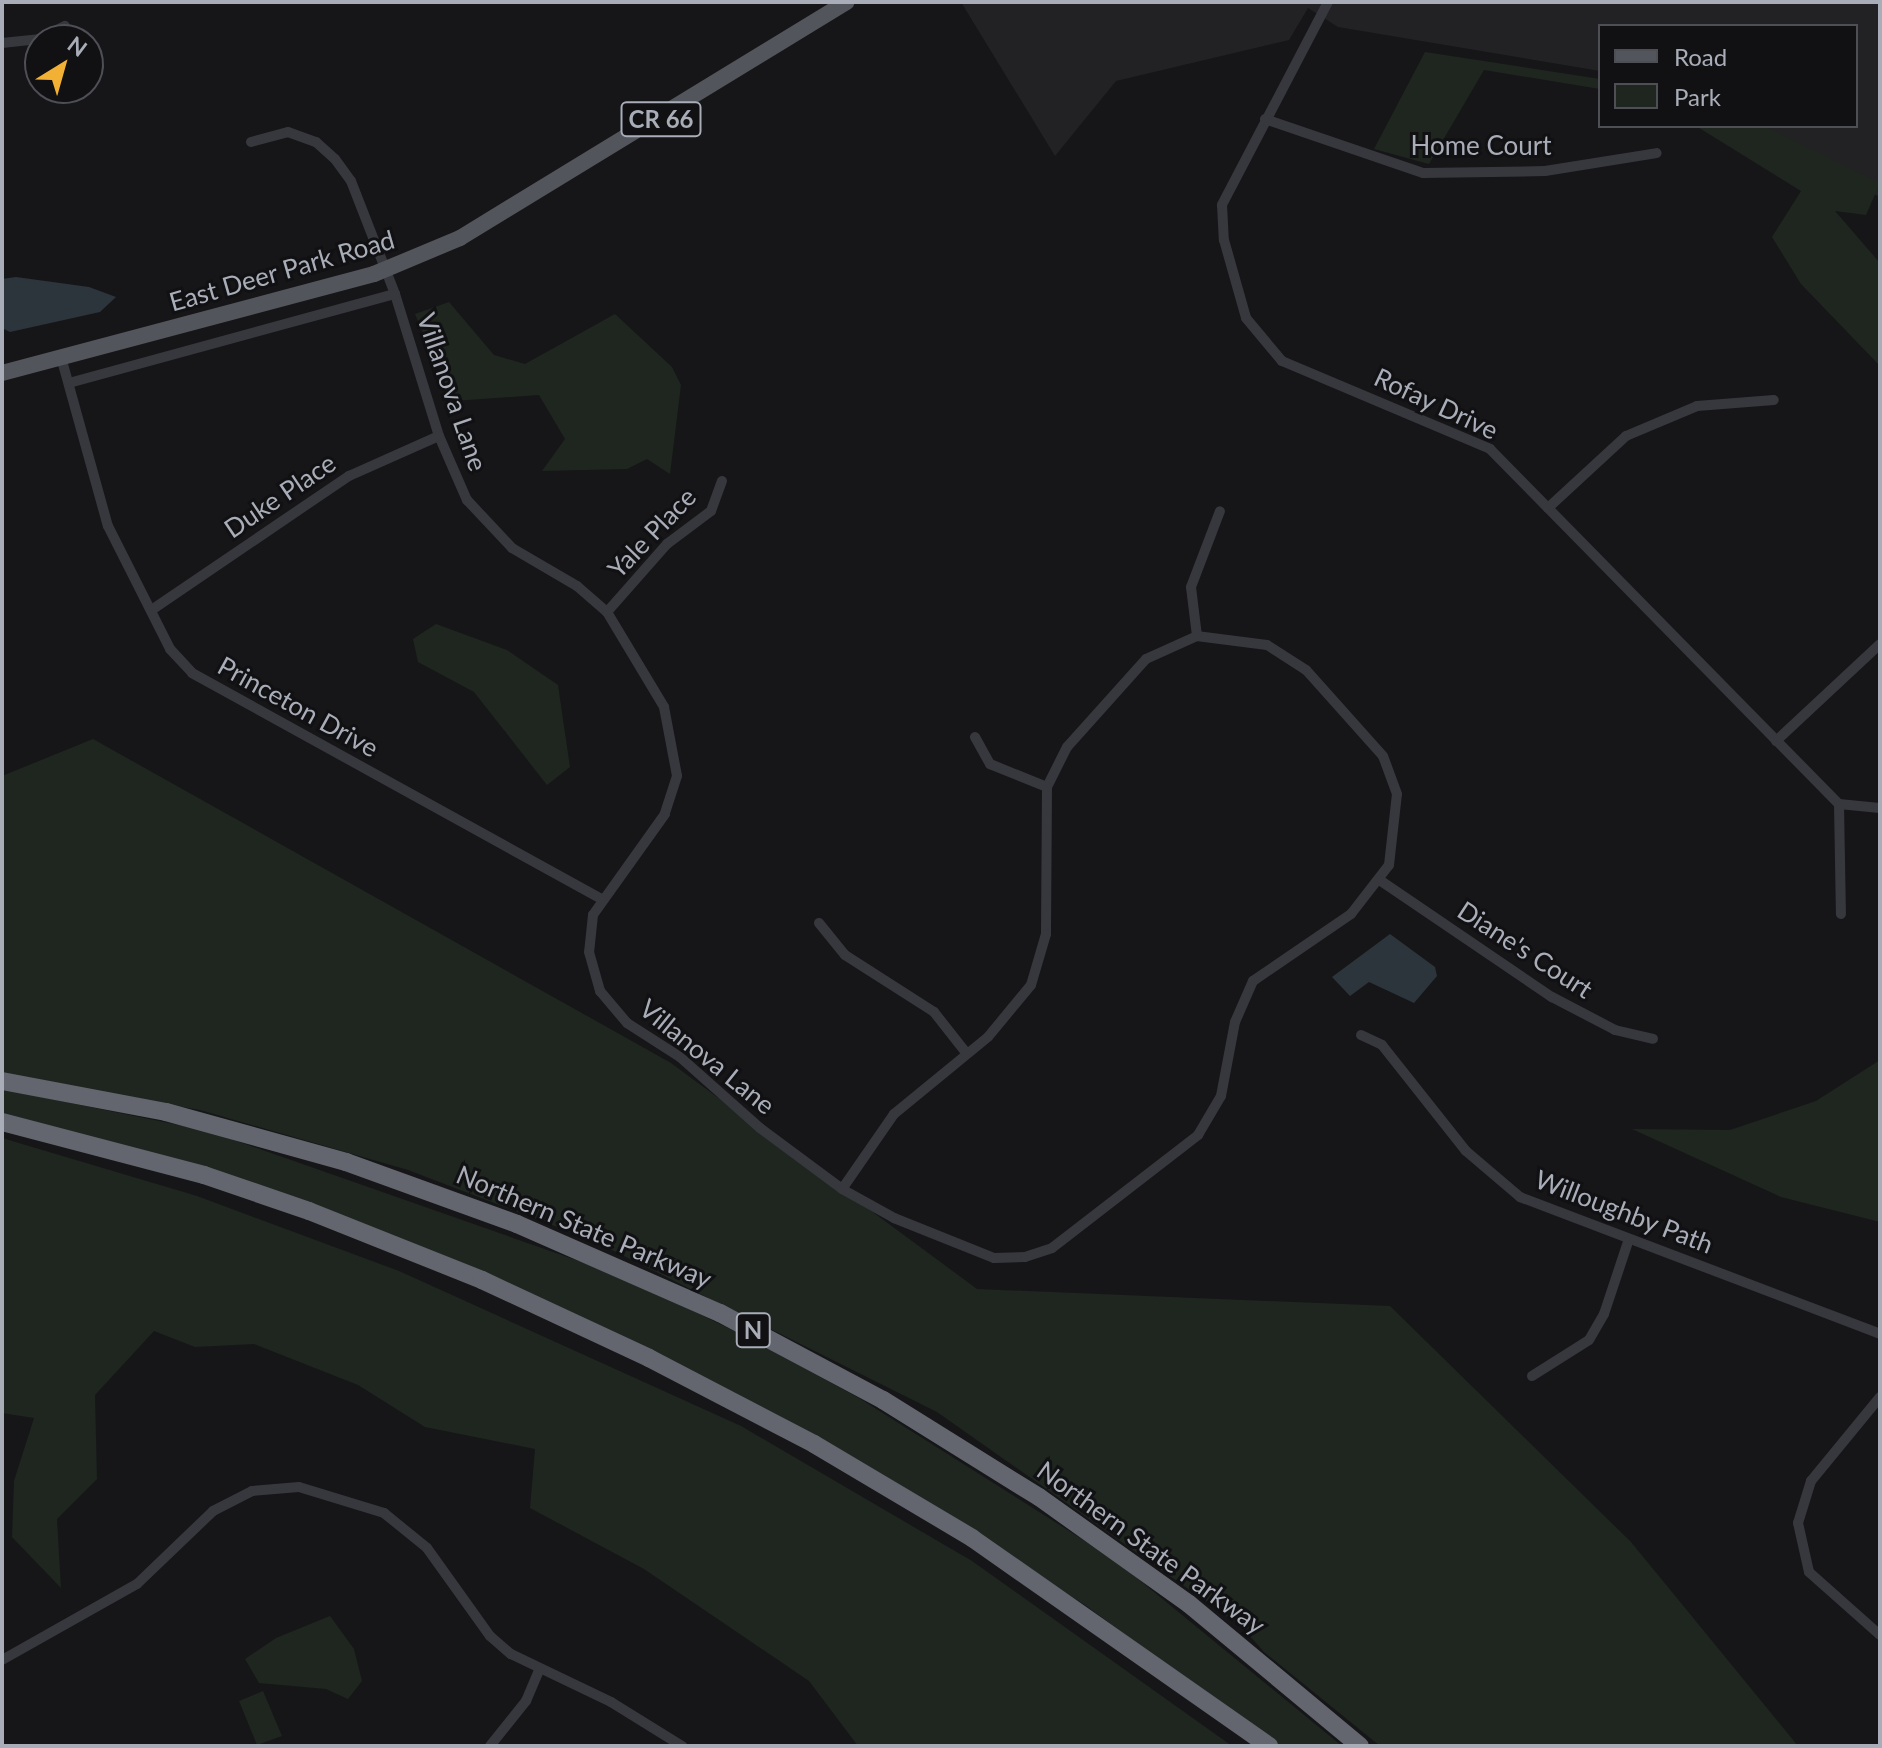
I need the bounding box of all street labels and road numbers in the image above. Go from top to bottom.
road number: CR 66 [619,99,703,139]
street label: Home Court [1410,130,1552,162]
street label: East Deer Park Road [166,224,398,318]
street label: Villanova Lane [410,309,494,475]
street label: Rofay Drive [1369,362,1503,446]
street label: Duke Place [218,447,342,545]
street label: Yale Place [601,481,703,585]
street label: Princeton Drive [212,650,384,764]
street label: Diane's Court [1452,895,1598,1005]
street label: Villanova Lane [633,993,781,1121]
street label: Northern State Parkway [452,1159,716,1295]
street label: Willoughby Path [1530,1164,1718,1260]
road number: N [735,1310,771,1350]
street label: Northern State Parkway [1031,1455,1271,1641]

